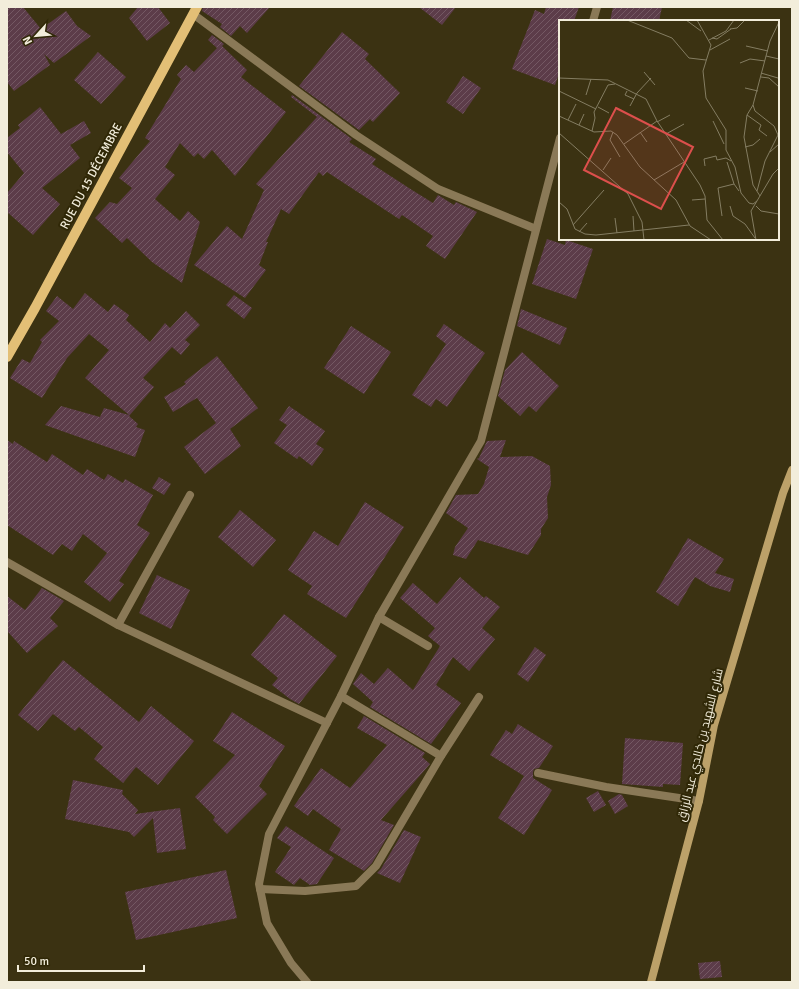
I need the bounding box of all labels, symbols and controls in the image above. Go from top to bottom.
north arrow [16,16,56,56]
inset map [559,20,779,240]
text: N [20,34,35,47]
street label: RUE DU 15 DÉCEMBRE [57,120,126,232]
street label: شارع الشهيد بن خالدي عبد الرزاق [674,667,729,824]
scale bar [18,947,144,973]
text: 50 m [24,954,49,969]

